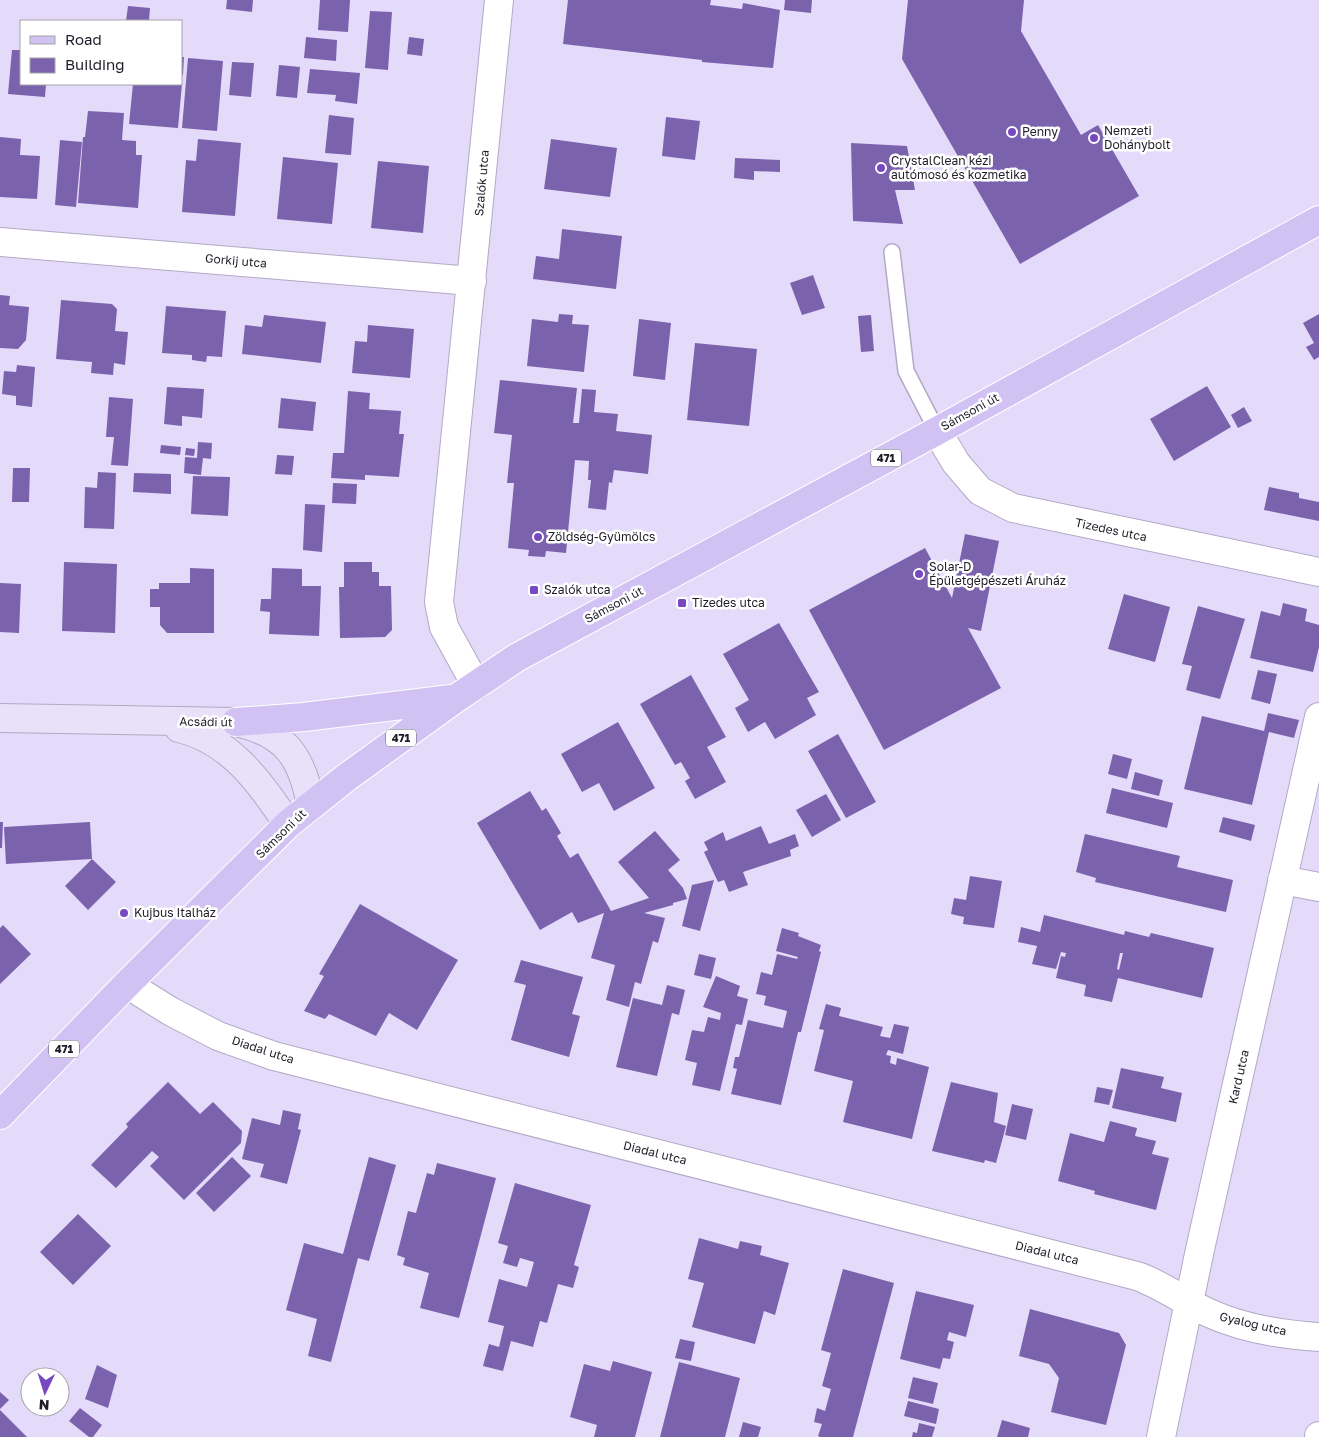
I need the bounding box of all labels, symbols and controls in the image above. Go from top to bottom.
legend [20,20,182,85]
text: Road [65,30,102,48]
text: Building [65,55,125,73]
place label: Nemzeti Dohánybolt [1104,123,1171,152]
place label: Penny [1022,124,1058,139]
marker: Penny [1006,126,1018,138]
marker: Nemzeti Dohánybolt [1088,132,1100,144]
street label: Szalók utca [471,149,492,217]
place label: CrystalClean kézi autómosó és kozmetika [891,153,1027,182]
marker: CrystalClean kézi autómosó és kozmetika [875,162,887,174]
street label: Gorkij utca [205,250,268,271]
street label: Sámsoni út [938,389,1002,434]
road number: 471 [871,449,901,466]
street label: Tizedes utca [1074,515,1148,544]
place label: Zöldség-Gyümölcs [548,529,655,544]
marker: Zöldség-Gyümölcs [532,531,544,543]
place label: Solar-D Épületgépészeti Áruház [929,559,1066,588]
marker: Solar-D Épületgépészeti Áruház [913,568,925,580]
place label: Szalók utca [544,582,611,597]
street label: Sámsoni út [582,583,646,626]
marker: Szalók utca [528,584,540,596]
place label: Tizedes utca [692,595,765,610]
marker: Tizedes utca [676,597,688,609]
street label: Acsádi út [179,714,233,729]
road number: 471 [386,730,416,746]
street label: Sámsoni út [252,806,309,861]
place label: Kujbus Italház [134,905,216,920]
marker: Kujbus Italház [118,907,130,919]
street label: Diadal utca [230,1032,296,1067]
road number: 471 [49,1040,79,1058]
street label: Kard utca [1225,1048,1252,1105]
street label: Diadal utca [622,1137,688,1168]
street label: Diadal utca [1014,1237,1080,1268]
street label: Gyalog utca [1218,1309,1288,1339]
north arrow [20,1367,70,1417]
text: N [38,1397,50,1414]

